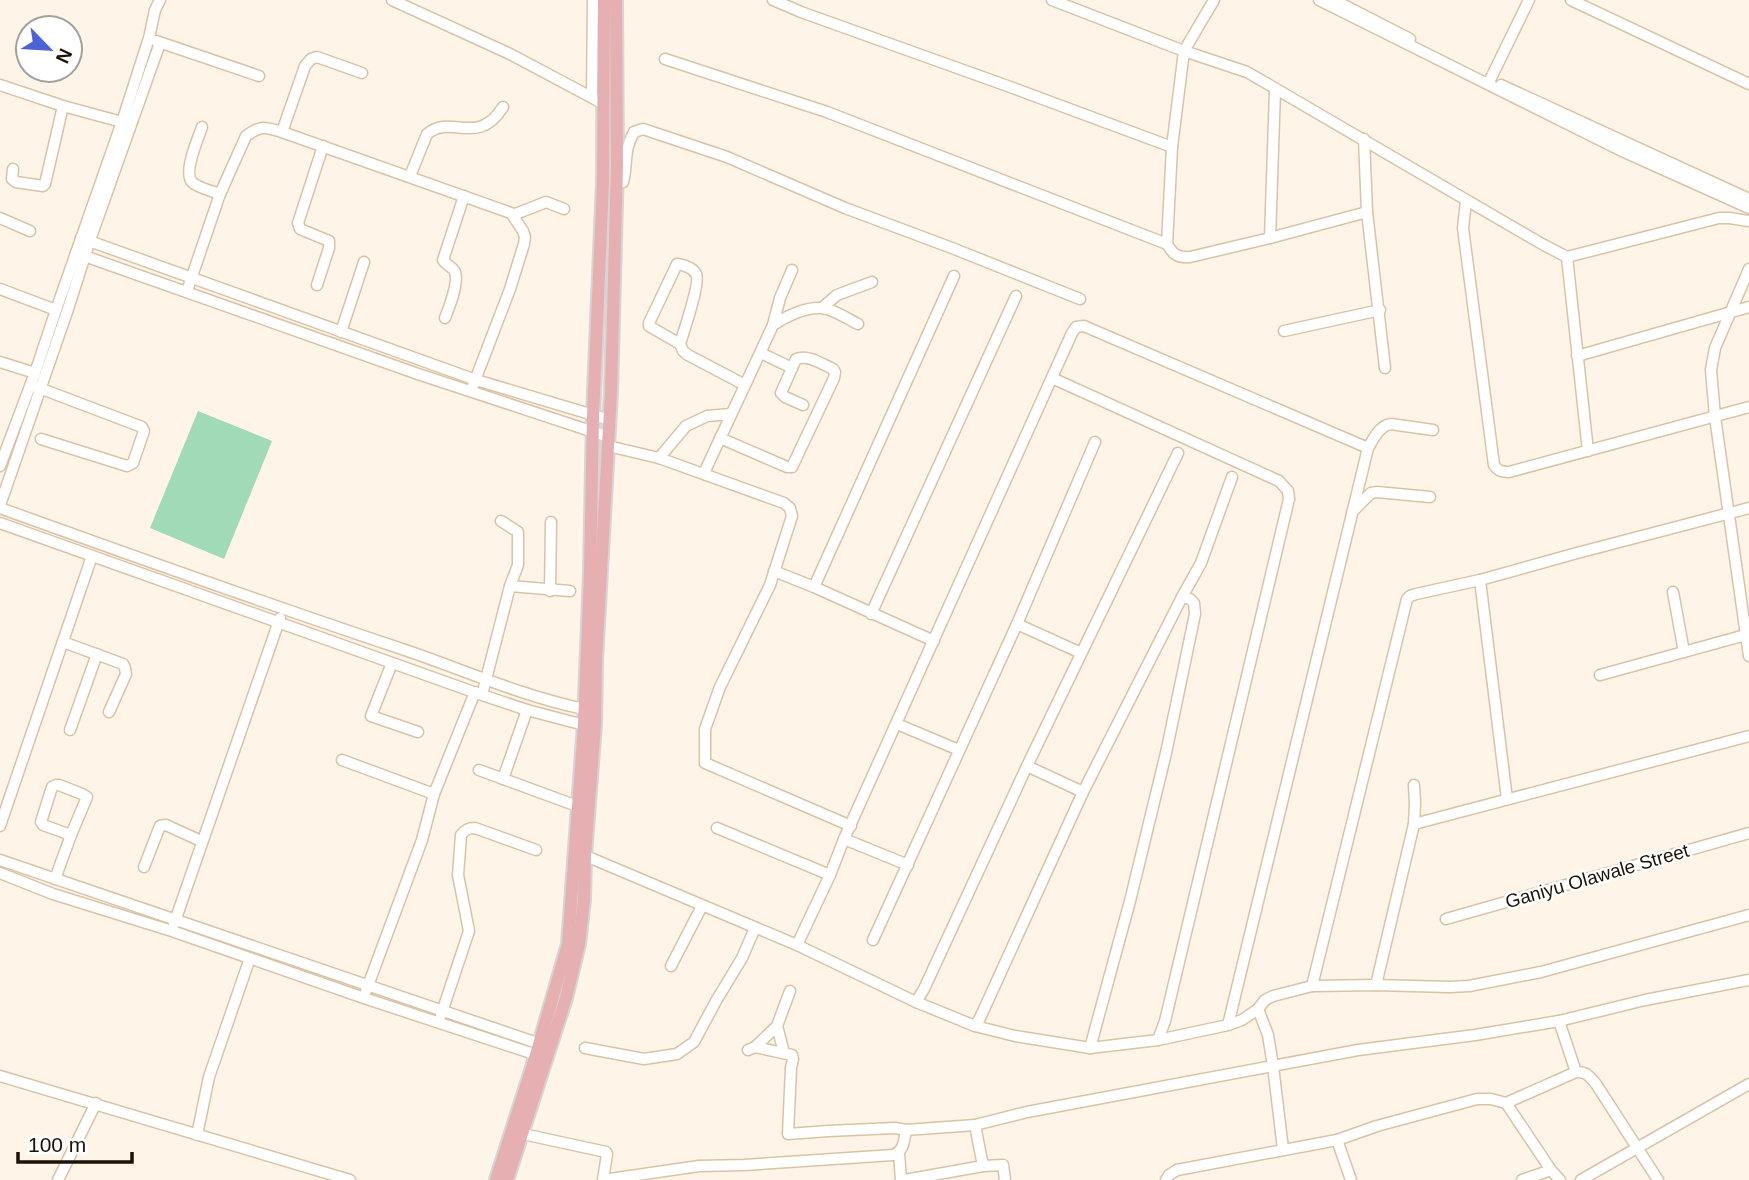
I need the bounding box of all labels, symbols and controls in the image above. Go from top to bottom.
north arrow [14,14,84,84]
text: N [52,45,76,67]
street label: Ganiyu Olawale Street [1503,840,1692,912]
scale bar [18,1120,131,1164]
text: 100 m [28,1133,86,1156]

